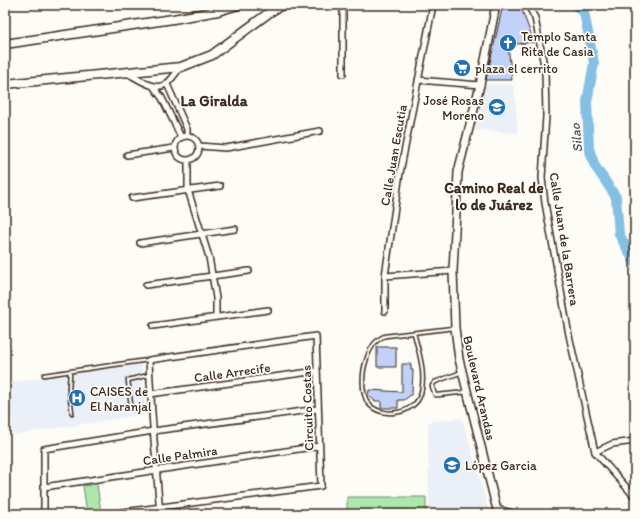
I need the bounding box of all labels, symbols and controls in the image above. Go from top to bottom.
place label: Templo Santa Rita de Casia [521,29,597,59]
church icon: Templo Santa Rita de Casia [498,33,518,53]
supermarket icon: plaza el cerrito [452,58,472,78]
place label: plaza el cerrito [475,61,558,76]
district label: La Giralda [181,92,248,110]
place label: José Rosas Moreno [423,93,484,123]
school or university icon: José Rosas Moreno [487,97,507,117]
street label: Calle Juan Escutia [377,103,410,207]
water label: Silao [566,122,586,153]
street label: Calle Juan de la Barrera [547,171,582,307]
district label: Camino Real de lo de Juárez [444,179,544,214]
street label: Boulevard Arandas [460,334,499,442]
street label: Calle Arrecife [193,360,271,385]
street label: Circuito Costas [299,365,316,451]
place label: CAISES de El Naranjal [90,384,152,414]
hospital icon: CAISES de El Naranjal [67,388,87,408]
street label: Calle Palmira [142,443,219,468]
school or university icon: López Garcia [442,455,462,475]
place label: López Garcia [465,458,537,473]

